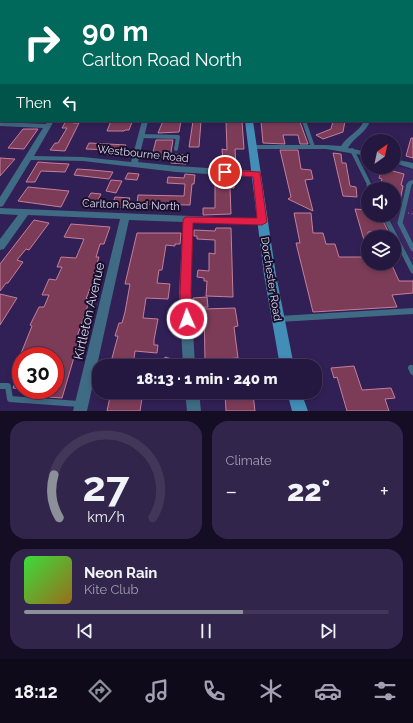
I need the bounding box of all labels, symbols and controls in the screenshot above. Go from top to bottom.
text: 90 m [82,15,148,48]
icon: right [16,16,68,68]
text: Carlton Road North [82,49,242,70]
icon: left [59,92,81,114]
text: Then [16,94,51,112]
north arrow [361,134,401,174]
map controls [361,134,401,270]
street label: Westbourne Road [97,143,190,165]
pin [208,155,242,189]
icon: arrive [214,161,236,183]
button: sound [361,182,401,222]
street label: Carlton Road North [82,197,180,213]
button: layers [361,230,401,270]
street label: Dorchester Road [258,236,284,322]
street label: Kirtleton Avenue [71,261,108,361]
position arrow [166,298,208,340]
speed limit sign: 30 [12,347,64,399]
text: 18:13 · 1 min · 240 m [136,370,278,388]
text: Climate [226,453,272,468]
text: 27 [82,462,130,511]
text: 22° [287,473,330,508]
text: − [226,478,237,504]
text: + [380,478,389,504]
text: km/h [87,509,125,525]
text: Neon Rain [84,564,157,582]
text: Kite Club [84,582,139,597]
icon: previous [74,620,96,642]
icon: pause [195,620,217,642]
icon: next [317,620,339,642]
icon: directions [86,677,114,705]
icon: music [143,677,171,705]
icon: phone [200,677,228,705]
icon: climate [257,677,285,705]
icon: car [314,677,342,705]
icon: filters [371,677,399,705]
text: 18:12 [14,681,58,702]

